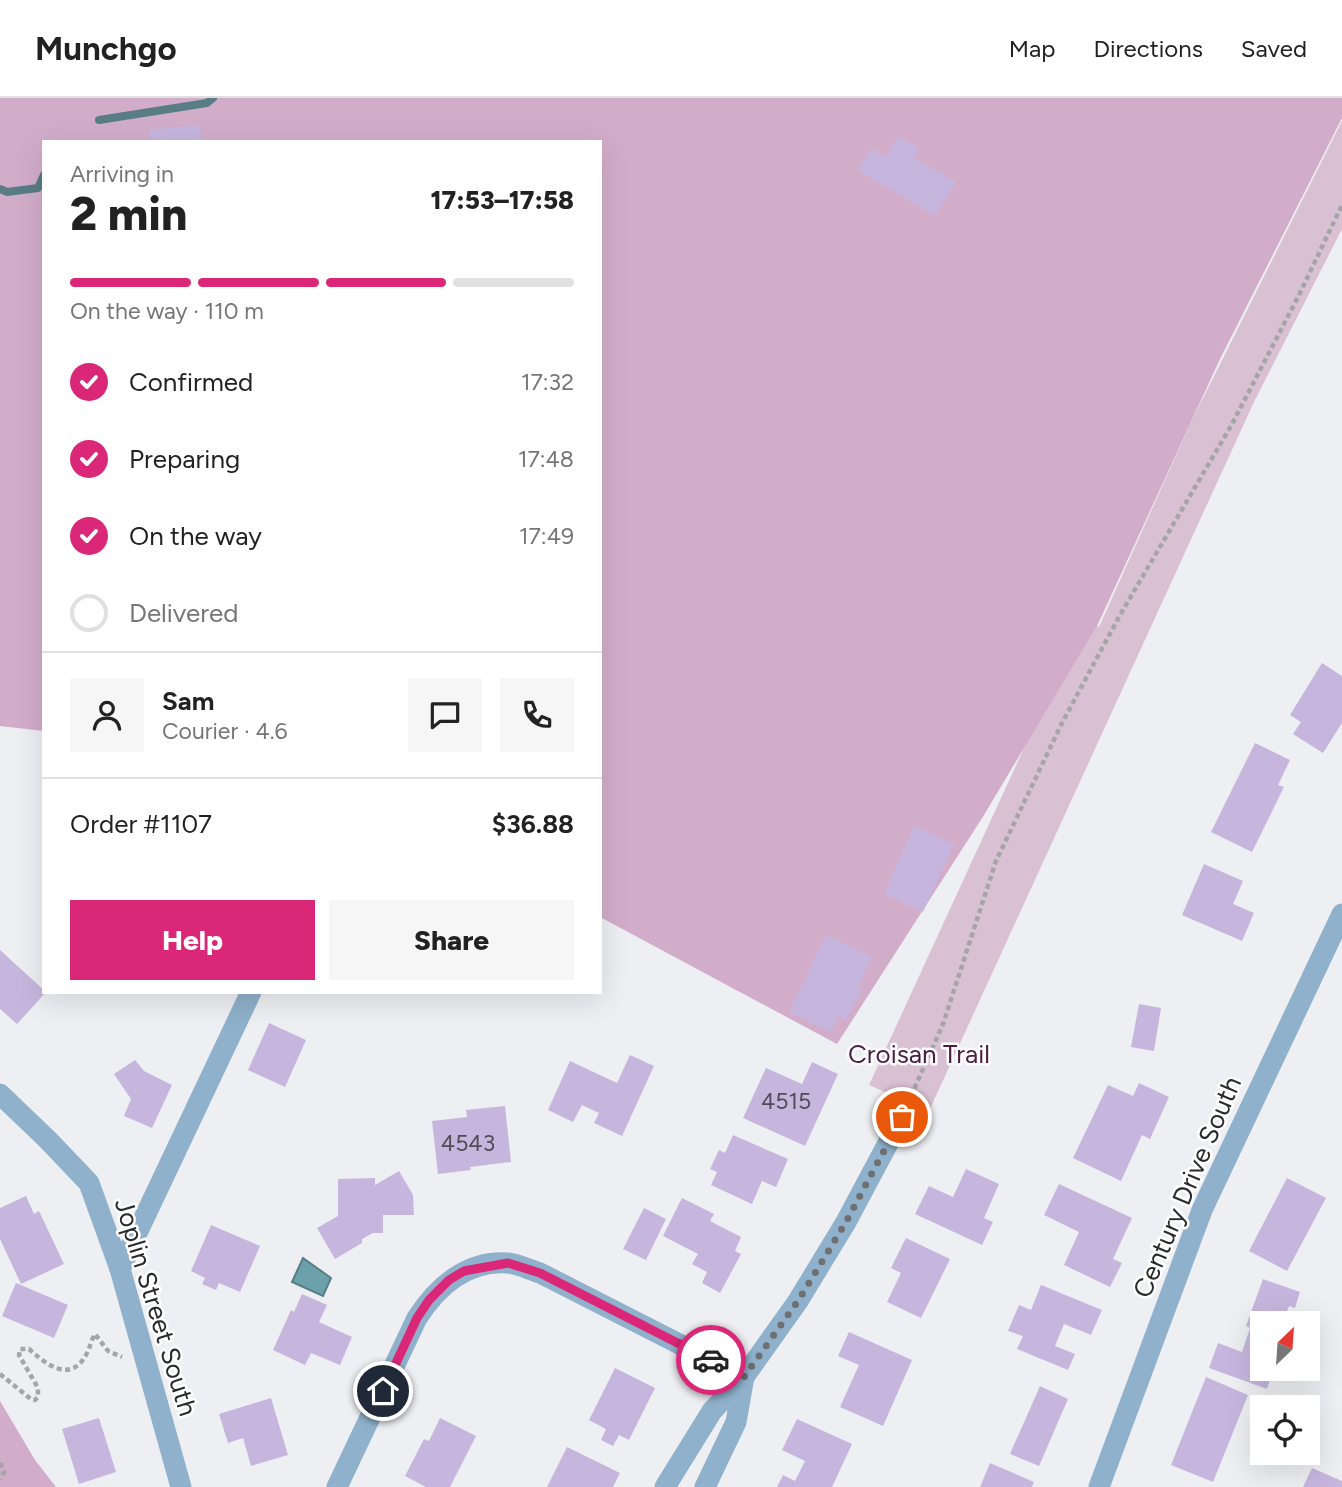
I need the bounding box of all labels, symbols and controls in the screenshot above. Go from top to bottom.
text: Munchgo [35,29,177,68]
text: Map [1009,34,1055,63]
text: Directions [1093,34,1203,63]
text: Saved [1241,34,1307,63]
text: Arriving in [70,160,174,188]
text: 17:53–17:58 [431,184,574,216]
text: 2 min [70,186,187,242]
text: On the way · 110 m [70,297,264,325]
icon: check [70,363,108,401]
text: Confirmed [129,366,253,398]
text: 17:32 [521,368,574,396]
icon: check [70,440,108,478]
text: Preparing [129,443,240,475]
text: 17:48 [518,445,574,473]
icon: check [70,517,108,555]
text: On the way [129,520,262,552]
text: 17:49 [519,522,574,550]
text: Delivered [129,597,238,629]
button: person [70,678,144,752]
button: chat [408,678,482,752]
button: phone [500,678,574,752]
text: Sam [162,685,214,717]
text: Courier · 4.6 [162,717,288,745]
text: Order #1107 [70,808,212,840]
text: $36.88 [492,808,574,840]
button: Help [70,900,315,980]
button: Share [329,900,574,980]
park label: Croisan Trail [848,1038,990,1070]
street label: Century Drive South [1126,1072,1248,1302]
house number: 4515 [761,1087,811,1115]
pin [872,1087,932,1147]
icon: bag [883,1098,921,1136]
house number: 4543 [441,1129,495,1157]
street label: Joplin Street South [108,1194,204,1420]
north arrow [1250,1311,1320,1381]
map controls [1250,1311,1320,1465]
courier [676,1325,746,1395]
icon: car [692,1341,730,1379]
pin [353,1361,413,1421]
icon: home [364,1372,402,1410]
button: locate [1250,1395,1320,1465]

